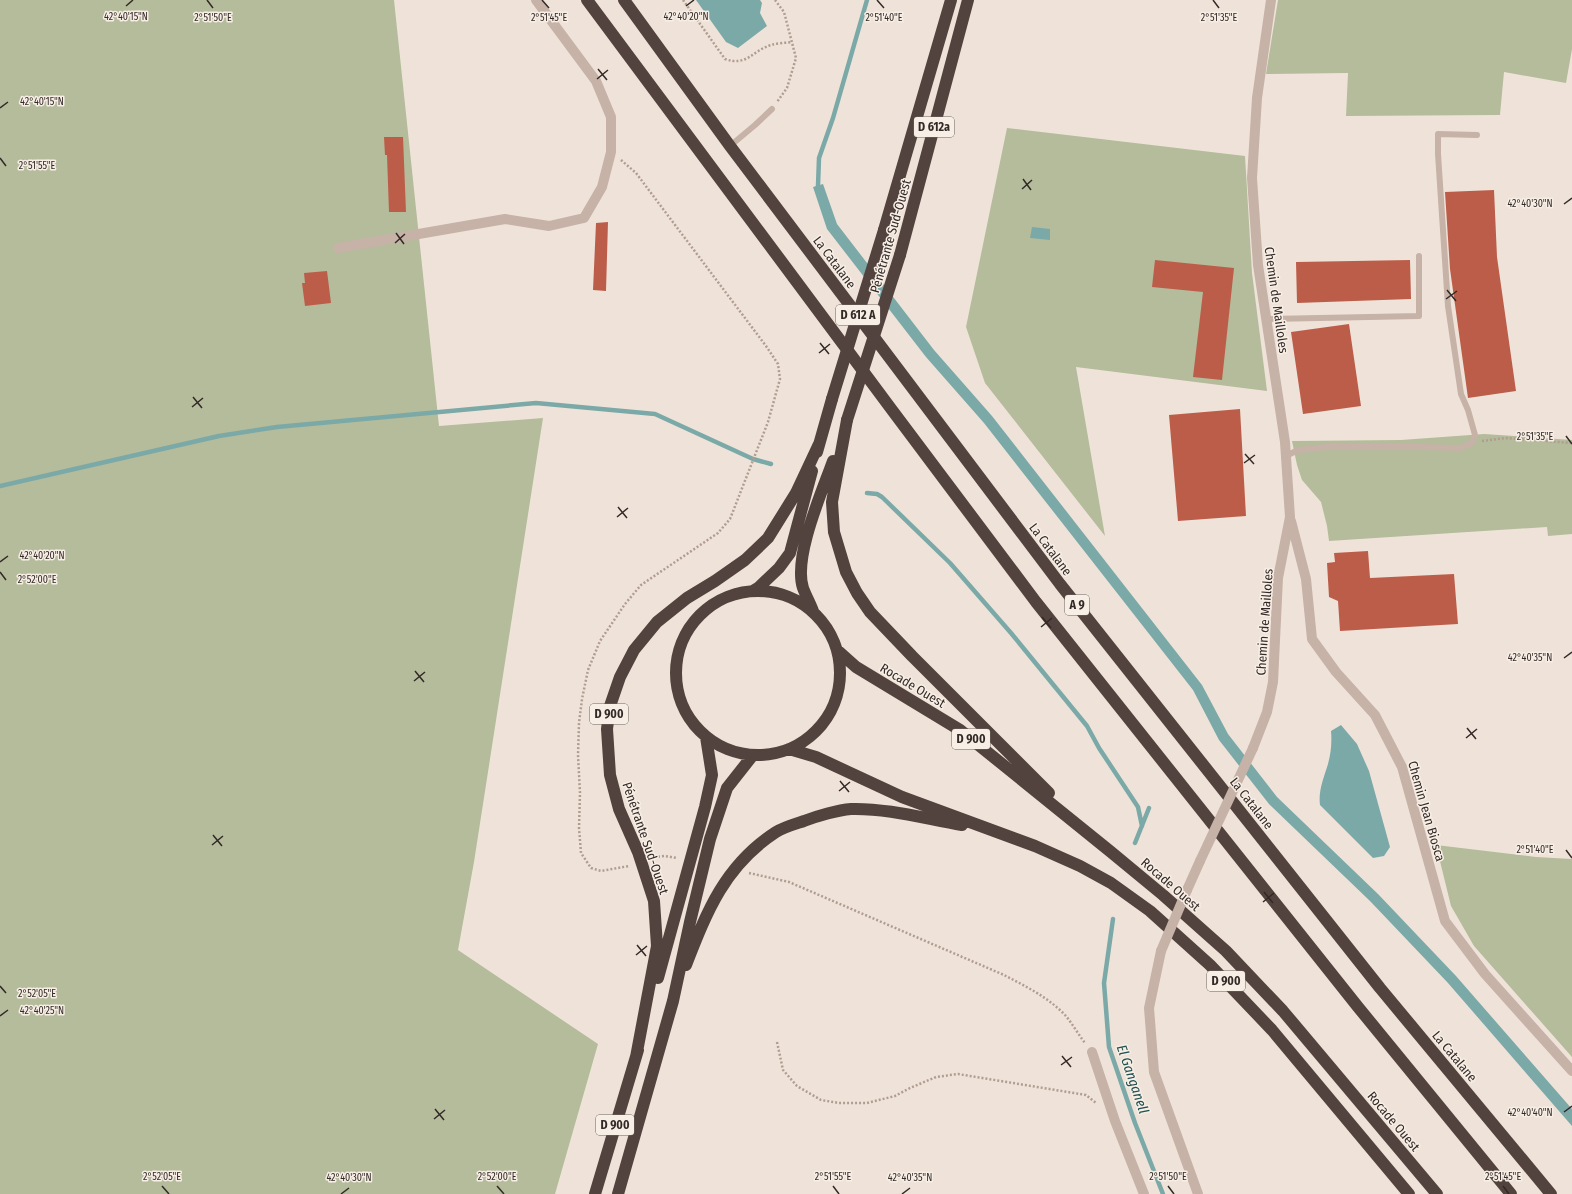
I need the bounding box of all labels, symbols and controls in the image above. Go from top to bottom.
text: 42°40'15"N [104,11,148,23]
text: 42°40'20"N [663,11,709,23]
text: 2°51'50"E [194,12,232,24]
text: 2°51'45"E [531,12,567,24]
text: 2°51'40"E [865,12,903,24]
text: 2°51'35"E [1201,12,1238,24]
text: 42°40'15"N [20,96,64,108]
road number: D 612a [914,117,954,137]
text: 2°51'55"E [19,160,56,172]
street label: Pénétrante Sud-Ouest [867,177,914,295]
text: 42°40'30"N [1507,198,1553,210]
street label: La Catalane [810,233,859,291]
street label: Chemin de Mailloles [1262,246,1291,355]
road number: D 612 A [836,305,880,325]
text: 2°51'35"E [1517,431,1554,443]
street label: La Catalane [1026,520,1075,578]
text: 42°40'20"N [19,550,65,562]
street label: Chemin de Mailloles [1253,568,1276,676]
text: 2°52'00"E [18,574,57,586]
road number: A 9 [1065,595,1089,615]
text: 42°40'35"N [1508,652,1552,664]
street label: Rocade Ouest [878,660,949,711]
road number: D 900 [590,704,628,724]
road number: D 900 [952,729,990,749]
street label: Chemin Jean Biosca [1405,759,1448,863]
street label: La Catalane [1227,775,1276,832]
street label: Pénétrante Sud-Ouest [619,780,672,897]
text: 2°51'40"E [1516,844,1554,856]
street label: Rocade Ouest [1138,855,1204,915]
road number: D 900 [1207,971,1245,991]
text: 2°52'05"E [18,988,56,1000]
text: 42°40'25"N [20,1005,64,1017]
street label: La Catalane [1429,1028,1480,1085]
water label: El Ganganell [1113,1042,1152,1116]
street label: Rocade Ouest [1364,1088,1423,1155]
text: 42°40'40"N [1507,1107,1553,1119]
road number: D 900 [596,1115,634,1135]
text: 2°52'05"E [143,1171,181,1183]
text: 2°52'00"E [478,1171,517,1183]
text: 2°51'55"E [815,1171,852,1183]
text: 2°51'50"E [1149,1171,1187,1183]
text: 2°51'45"E [1485,1171,1521,1183]
text: 42°40'30"N [326,1172,372,1184]
text: 42°40'35"N [888,1172,932,1184]

